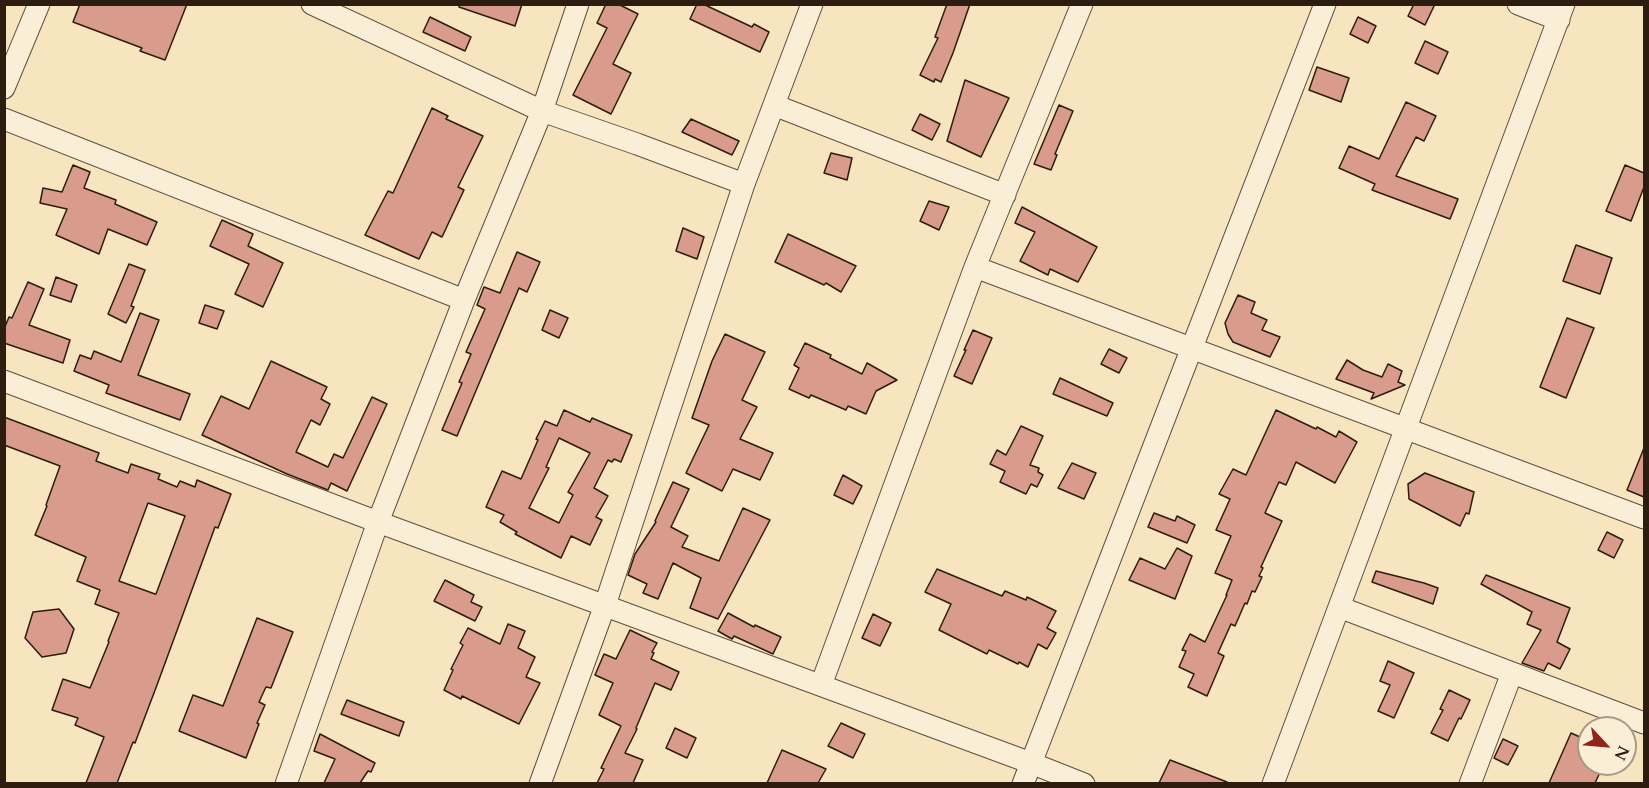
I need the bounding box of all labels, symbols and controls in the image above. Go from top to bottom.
north arrow [1577,716,1637,776]
text: N [1608,742,1634,764]

